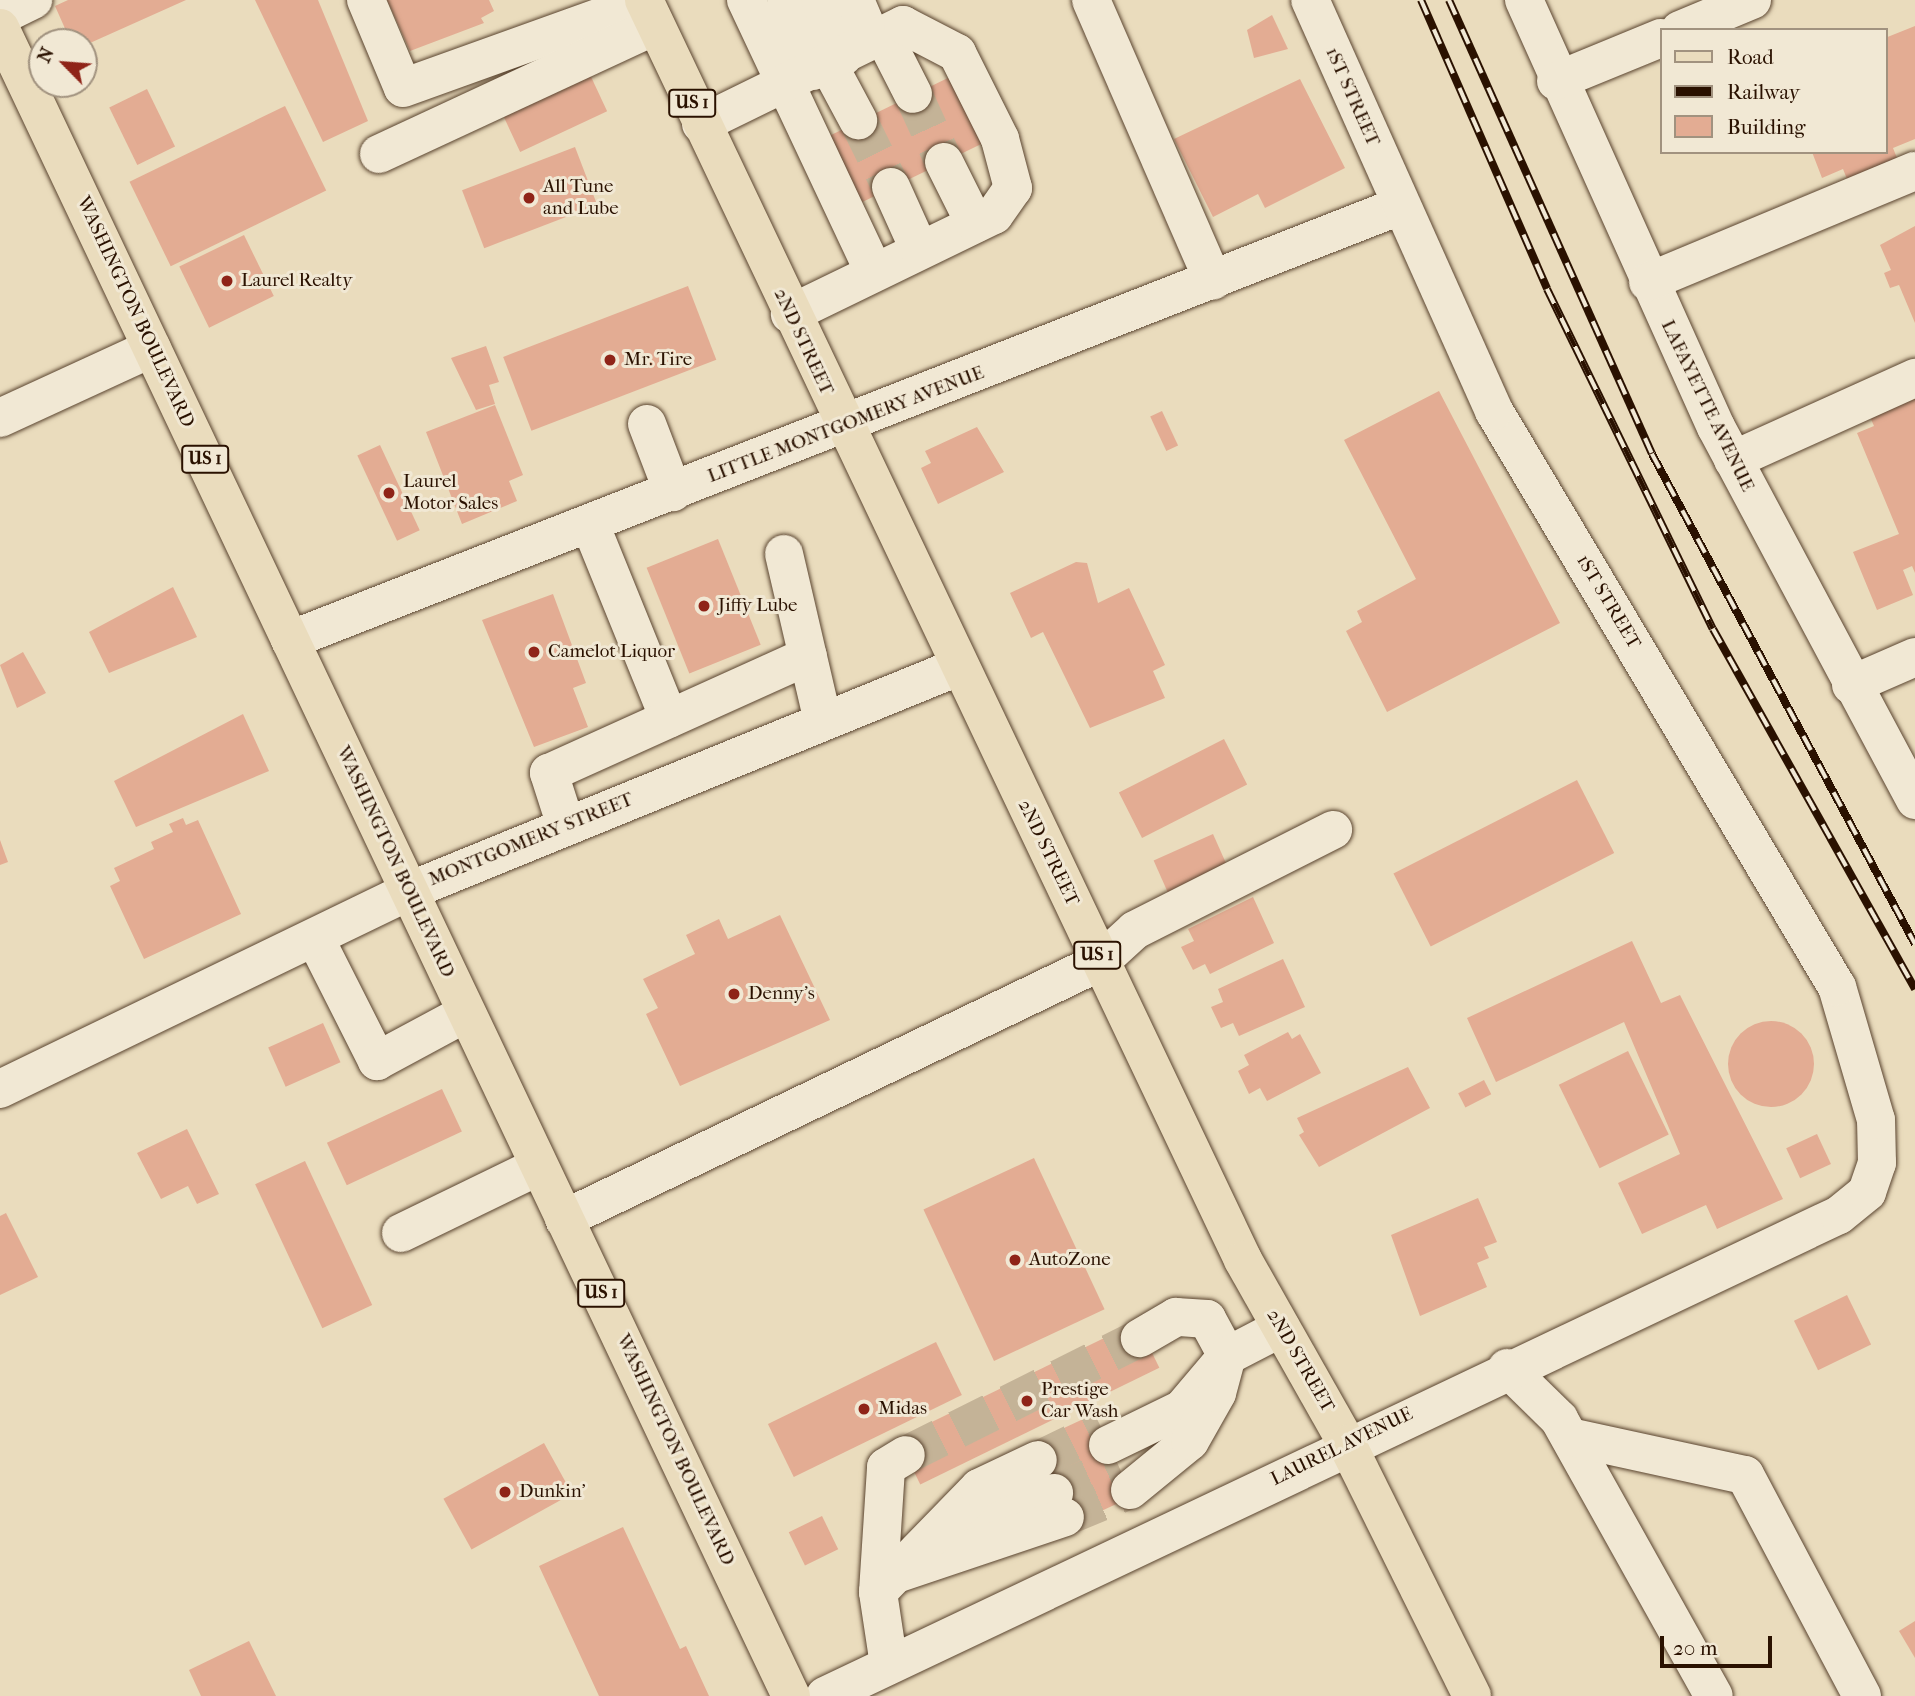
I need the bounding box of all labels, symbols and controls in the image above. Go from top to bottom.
north arrow [28,28,98,98]
legend [1660,28,1887,154]
text: N [33,44,59,66]
street label: 1ST STREET [1320,44,1384,150]
text: Road [1727,45,1774,69]
text: Railway [1727,80,1800,104]
road number: US 1 [668,88,716,118]
text: Building [1727,115,1805,139]
place label: All Tune and Lube [543,176,619,220]
marker: All Tune and Lube [521,190,537,206]
street label: WASHINGTON BOULEVARD [71,193,199,431]
place label: Laurel Realty [241,270,352,292]
marker: Laurel Realty [219,273,235,289]
street label: 2ND STREET [768,285,838,399]
street label: LAFAYETTE AVENUE [1656,316,1758,496]
place label: Mr. Tire [624,349,692,371]
marker: Mr. Tire [602,352,618,368]
street label: LITTLE MONTGOMERY AVENUE [705,362,987,488]
road number: US 1 [180,444,230,474]
place label: Laurel Motor Sales [403,471,498,515]
marker: Laurel Motor Sales [381,485,397,501]
street label: 1ST STREET [1571,551,1645,653]
place label: Jiffy Lube [718,595,797,617]
marker: Jiffy Lube [696,598,712,614]
place label: Camelot Liquor [548,641,675,663]
marker: Camelot Liquor [526,644,542,660]
street label: WASHINGTON BOULEVARD [331,743,459,981]
street label: MONTGOMERY STREET [425,788,637,892]
street label: 2ND STREET [1013,796,1083,910]
road number: US 1 [1072,940,1122,970]
place label: Denny's [748,983,815,1005]
marker: Denny's [726,986,742,1002]
place label: AutoZone [1029,1249,1111,1271]
marker: AutoZone [1007,1252,1023,1268]
road number: US 1 [576,1278,626,1308]
street label: 2ND STREET [1261,1305,1339,1417]
street label: WASHINGTON BOULEVARD [611,1331,739,1569]
place label: Prestige Car Wash [1041,1379,1118,1423]
marker: Prestige Car Wash [1019,1393,1035,1409]
place label: Midas [878,1398,927,1420]
marker: Midas [856,1401,872,1417]
street label: LAUREL AVENUE [1267,1403,1417,1491]
place label: Dunkin' [519,1481,586,1503]
marker: Dunkin' [497,1484,513,1500]
scale bar [1663,1622,1775,1666]
text: 20 m [1673,1636,1717,1660]

